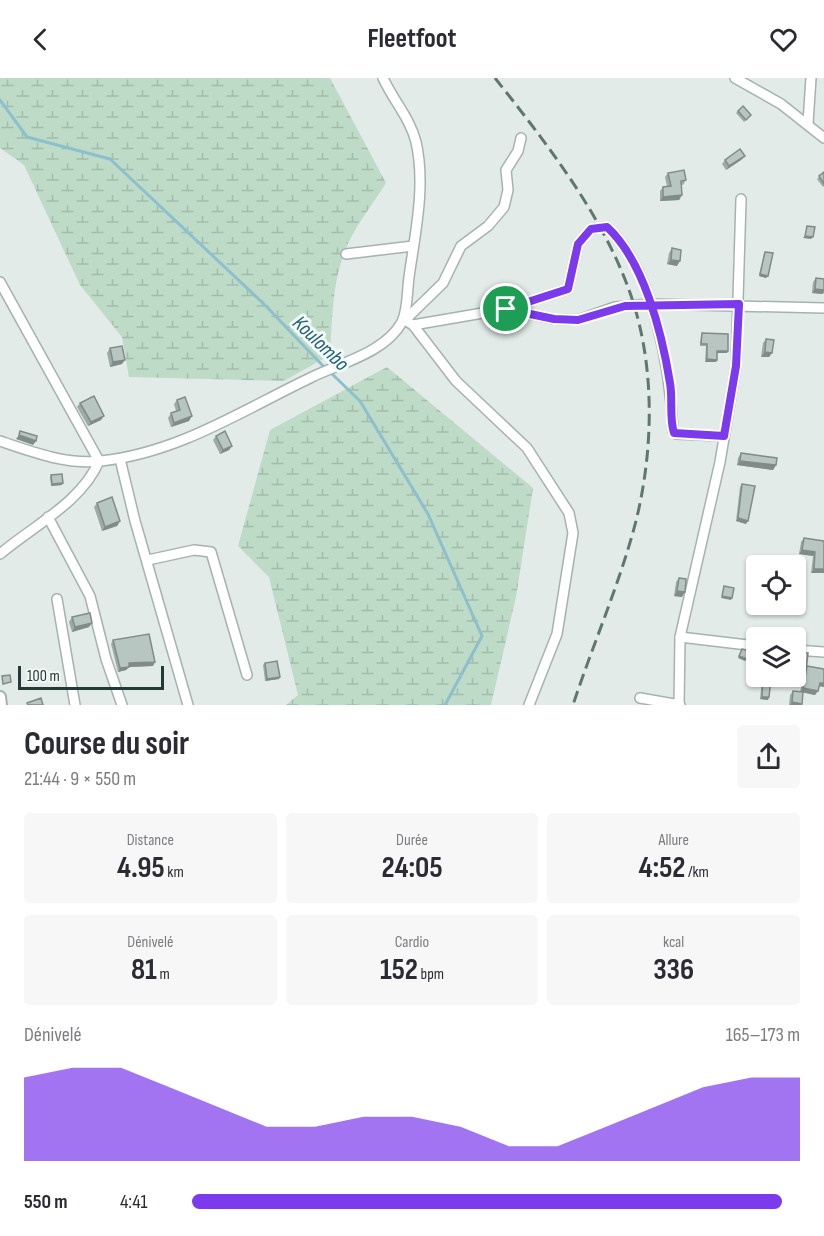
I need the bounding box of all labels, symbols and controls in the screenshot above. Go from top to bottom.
icon: back [24,23,57,56]
text: Fleetfoot [367,23,457,55]
icon: heart [767,23,800,56]
pin [480,283,531,334]
icon: arrive [489,292,522,325]
water label: Koulombo [287,311,354,377]
map controls [746,555,806,687]
button: locate [746,555,806,615]
button: layers [746,627,806,687]
scale bar [18,663,164,690]
text: 100 m [27,667,60,686]
text: Course du soir [24,724,189,764]
button: share [737,725,800,788]
text: 21:44 · 9 × 550 m [24,767,136,791]
text: Distance [127,831,174,850]
text: Durée [396,831,428,850]
text: Allure [658,831,689,850]
text: 4.95 [117,850,165,886]
text: 24:05 [381,850,443,886]
text: 4:52 [639,850,685,886]
text: km [165,863,184,882]
text: /km [685,863,709,882]
text: Dénivelé [127,933,173,952]
text: Cardio [395,933,429,952]
text: kcal [663,933,684,952]
text: 81 [131,952,157,988]
text: 152 [380,952,418,988]
text: 336 [653,952,694,988]
text: m [157,965,170,984]
text: bpm [418,965,444,984]
text: Dénivelé [24,1023,82,1047]
text: 165–173 m [726,1023,800,1047]
text: 550 m [24,1190,67,1214]
text: 4:41 [120,1190,148,1214]

